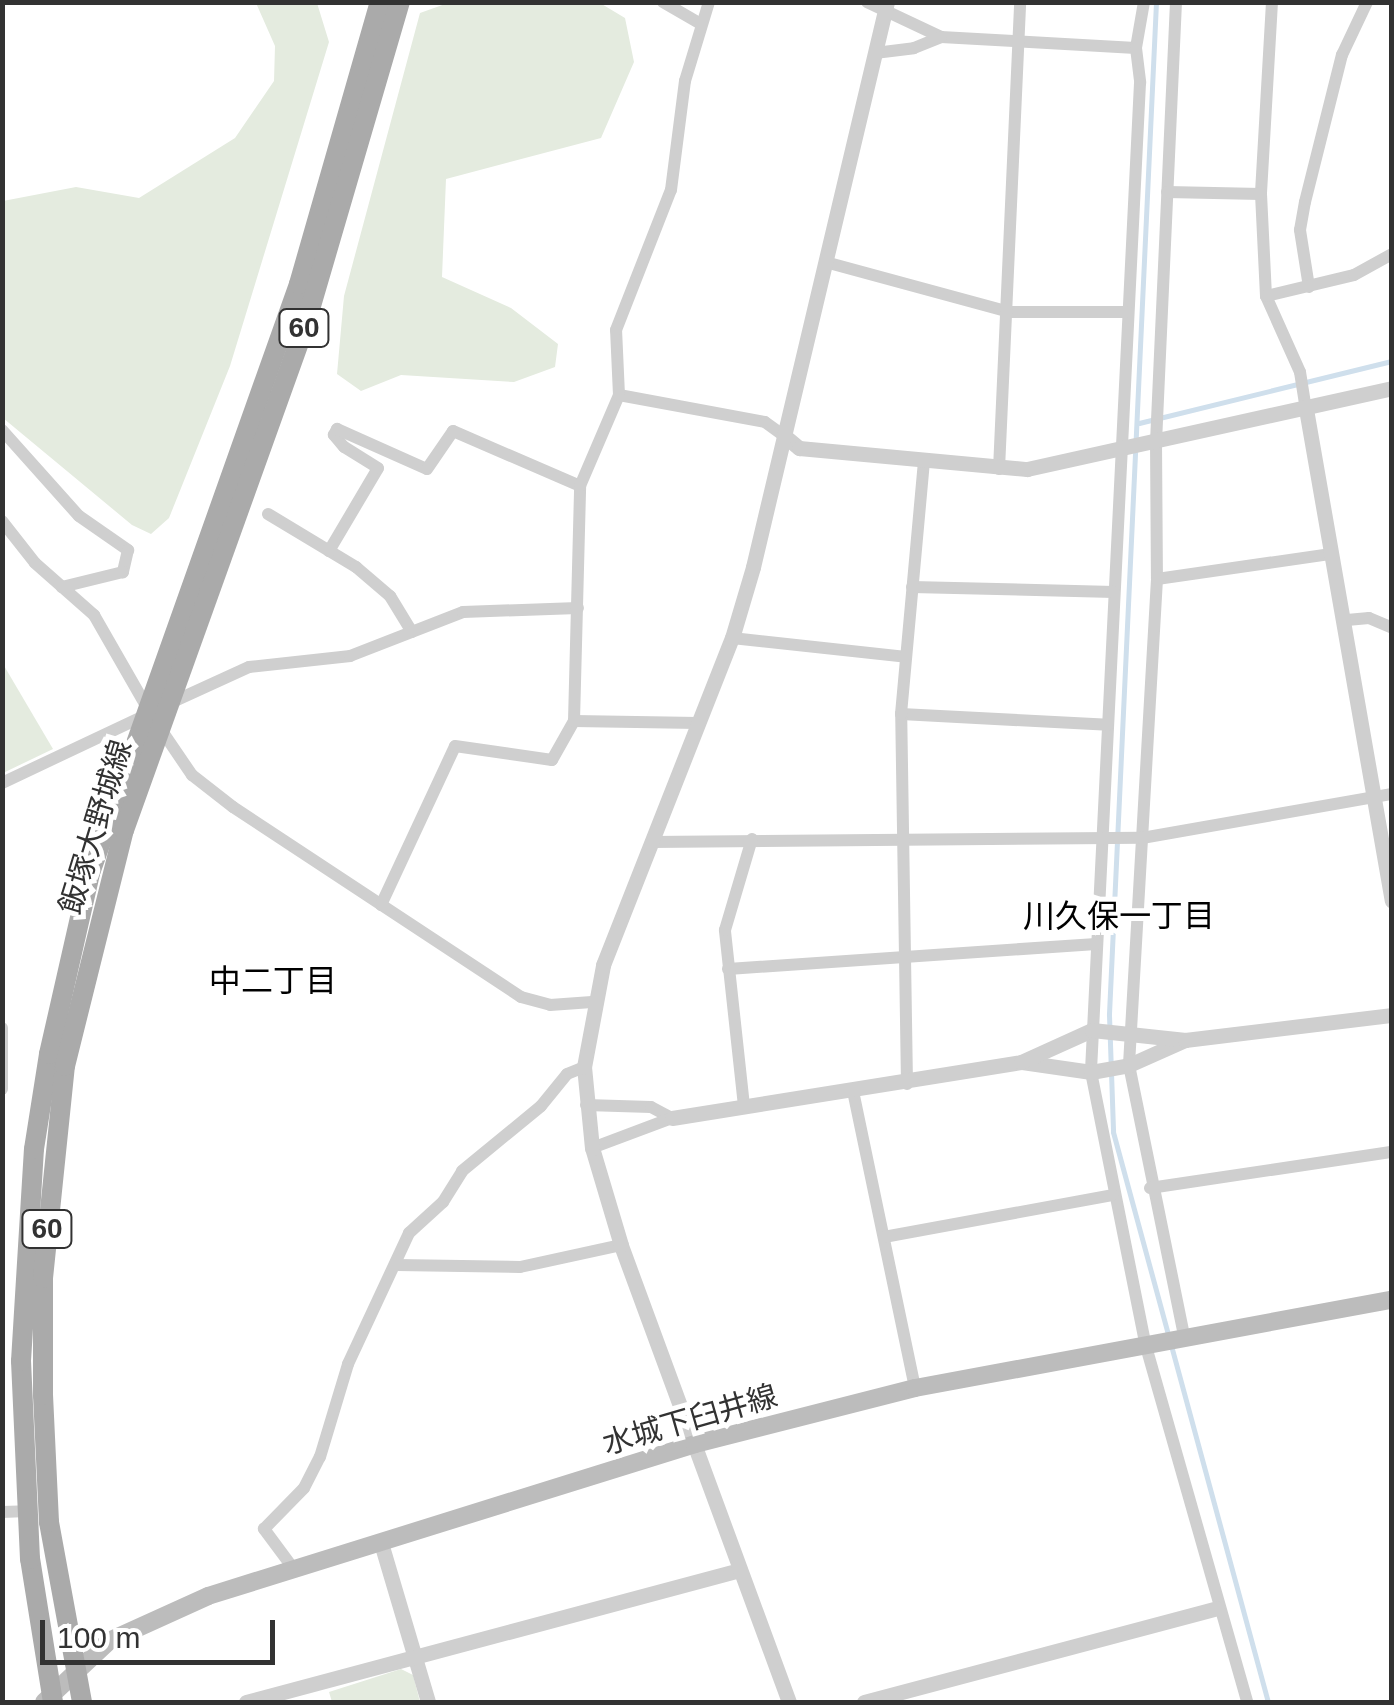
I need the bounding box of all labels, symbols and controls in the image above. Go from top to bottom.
road number: 60 [276,305,332,351]
street label: 飯塚大野城線 [52,736,140,918]
district label: 川久保一丁目 [1023,897,1215,935]
district label: 中二丁目 [209,962,337,1000]
road number: 60 [20,1206,74,1252]
street label: 水城下臼井線 [599,1378,781,1462]
scale bar [45,1600,280,1662]
text: 100 m [57,1621,140,1654]

